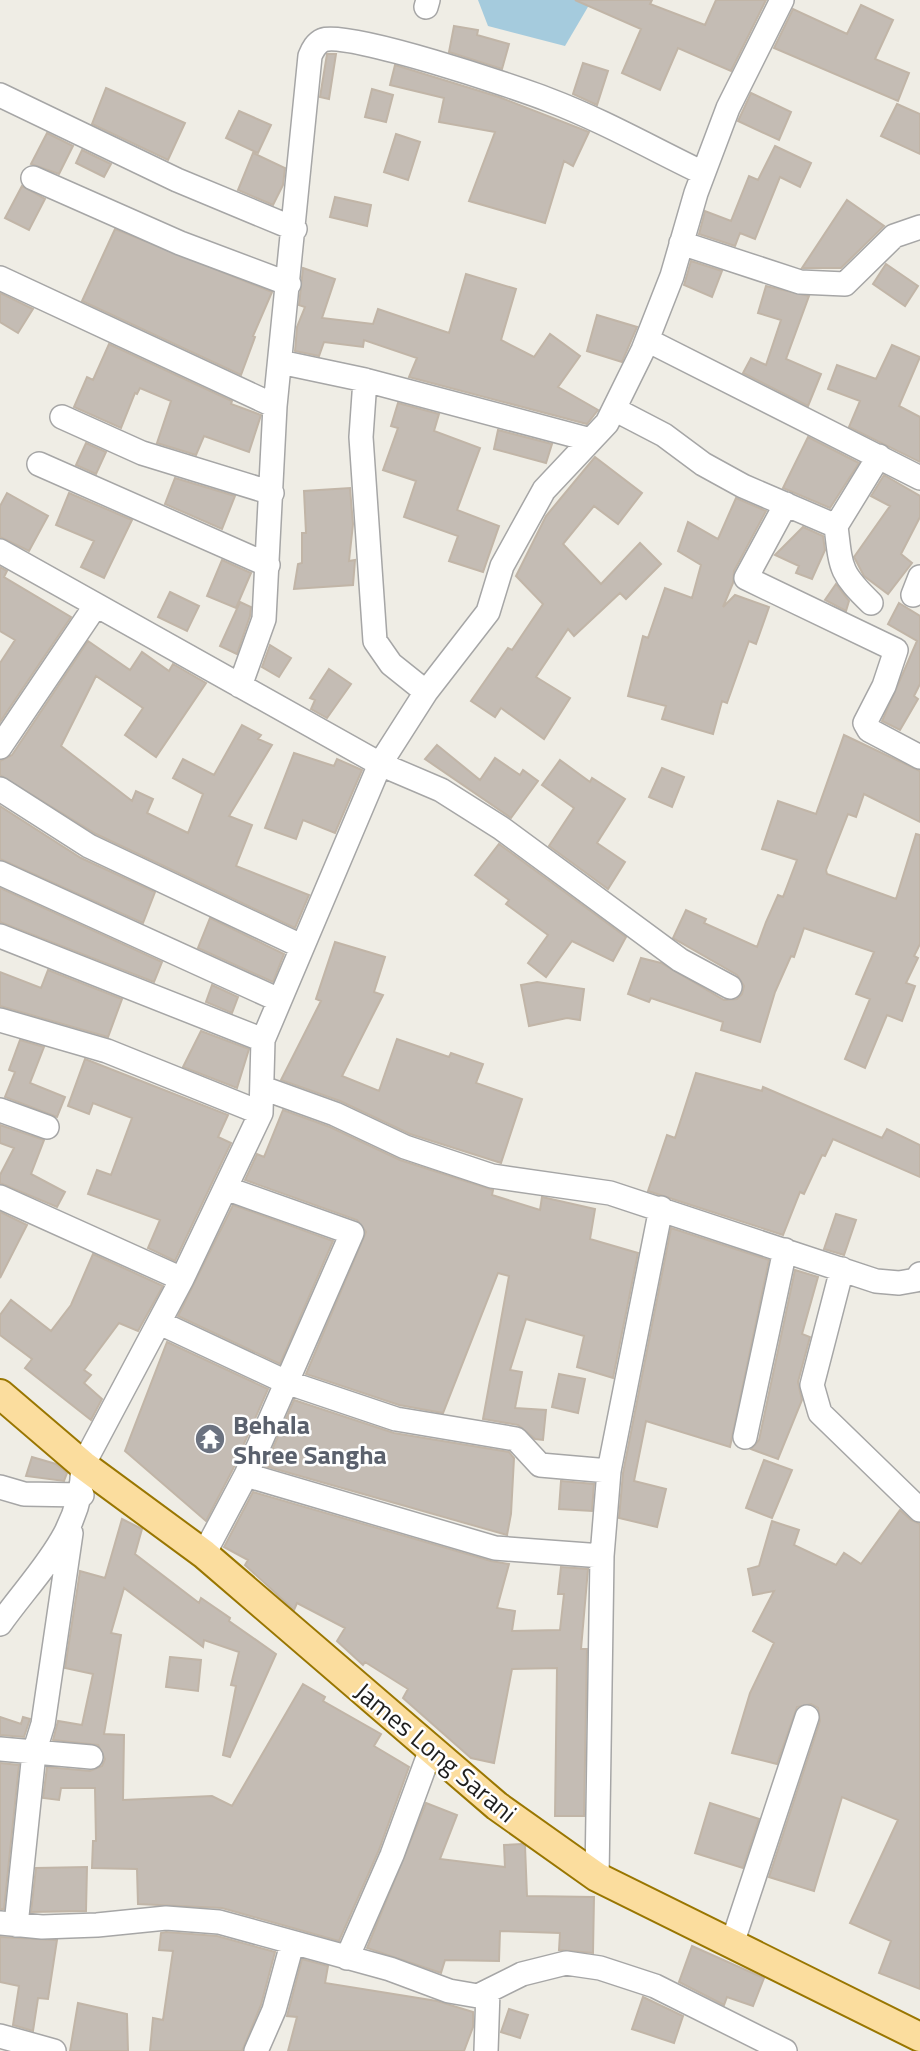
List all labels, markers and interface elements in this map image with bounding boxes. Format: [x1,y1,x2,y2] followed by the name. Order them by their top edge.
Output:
[233,1405,387,1474] place label: Behala Shree Sangha
[193,1422,227,1456] temple icon: Behala Shree Sangha
[346,1672,526,1832] street label: James Long Sarani

